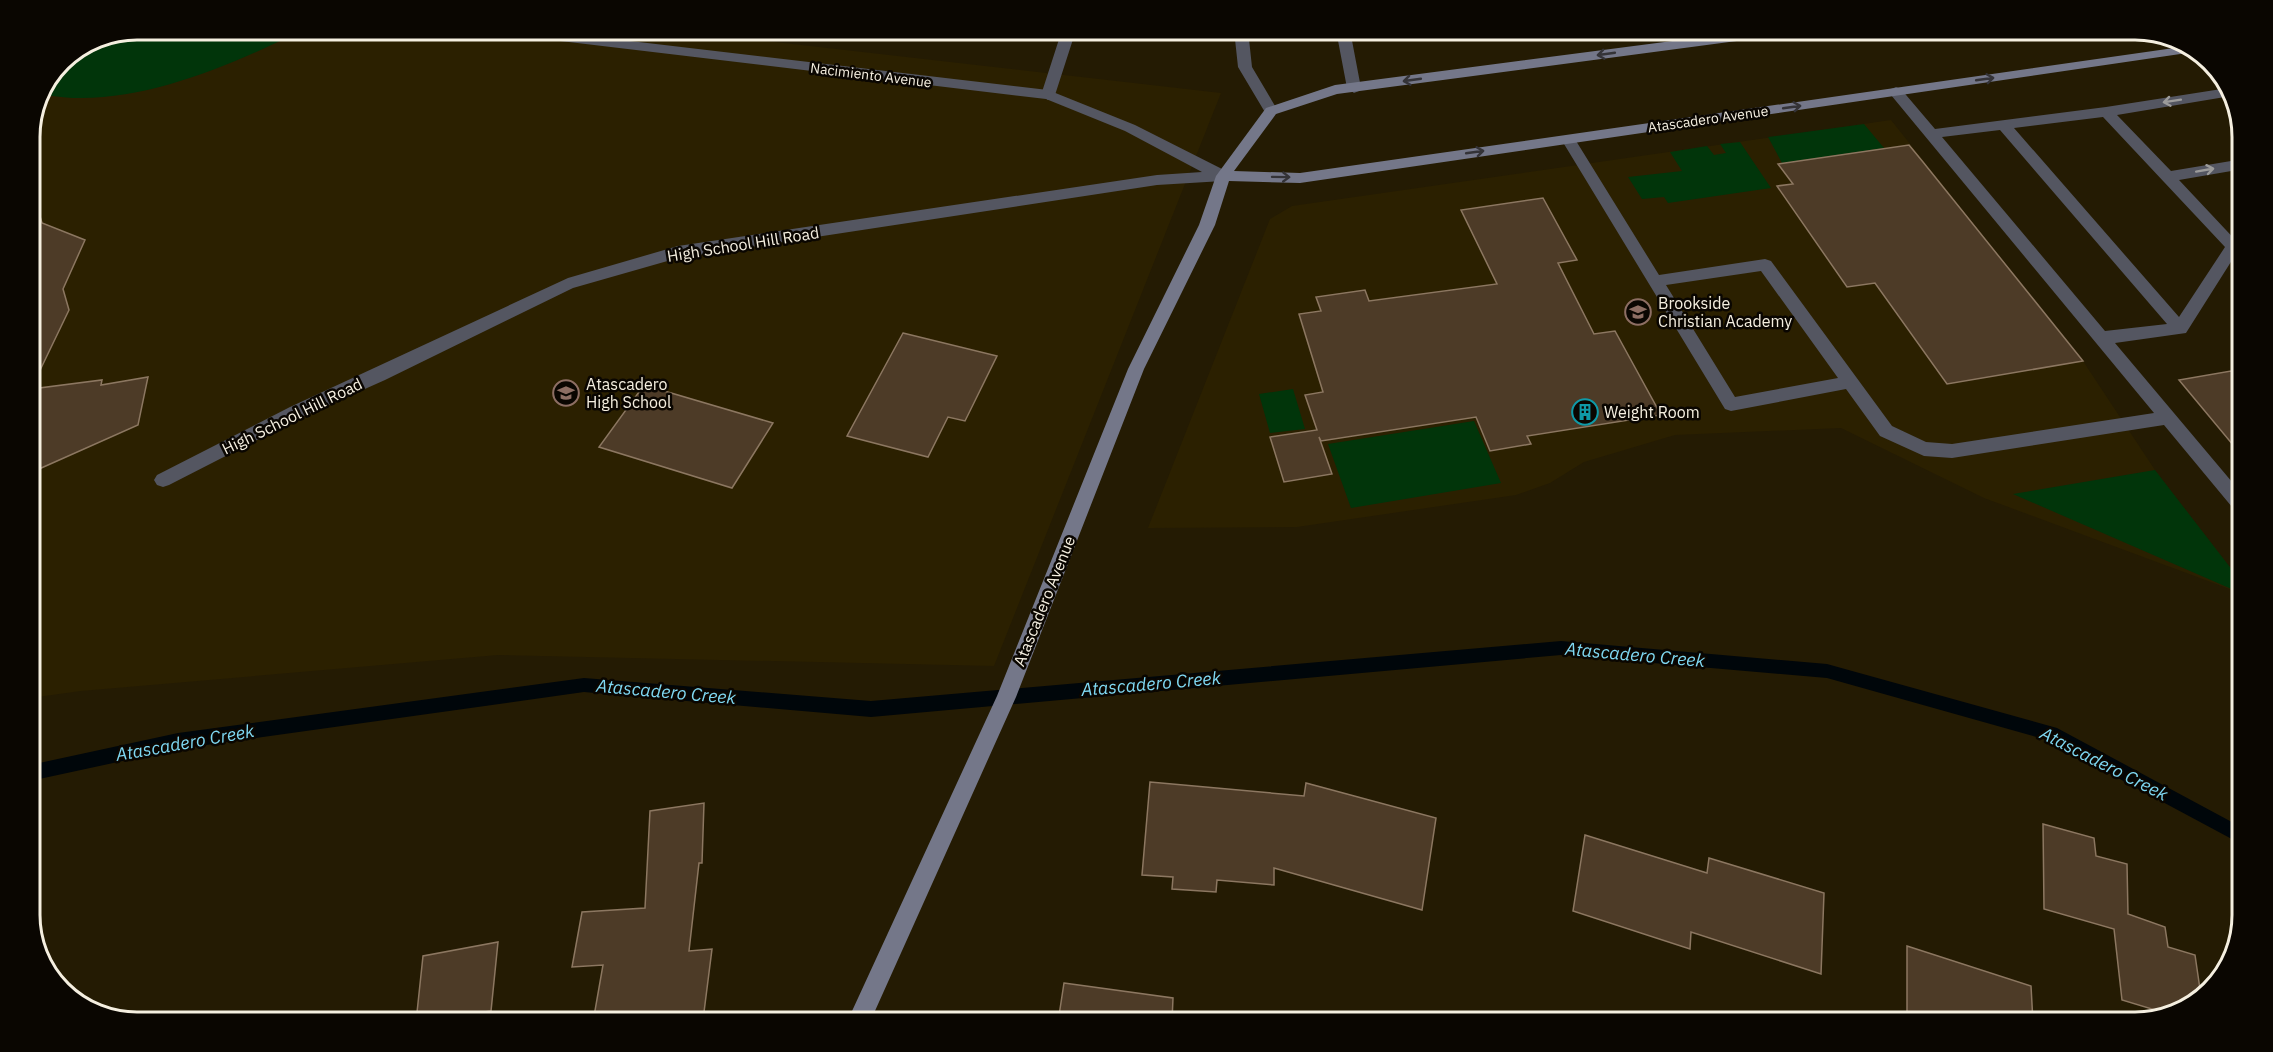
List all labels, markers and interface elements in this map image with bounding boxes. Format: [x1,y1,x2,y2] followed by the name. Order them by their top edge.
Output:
[1596,49,1616,60] one-way arrow
[809,59,933,91] street label: Nacimiento Avenue
[1975,74,1995,85] one-way arrow
[1403,75,1423,86] one-way arrow
[2163,96,2182,107] one-way arrow
[1782,101,1802,112] one-way arrow
[1647,102,1770,136] street label: Atascadero Avenue
[1464,147,1484,158] one-way arrow
[2195,164,2214,175] one-way arrow
[1271,171,1291,183] one-way arrow
[666,222,820,266] street label: High School Hill Road
[1658,293,1792,331] place label: Brookside Christian Academy
[1623,297,1653,327] school or university icon: Brookside Christian Academy
[219,373,365,459] street label: High School Hill Road
[586,374,671,412] place label: Atascadero High School
[551,378,581,408] school or university icon: Atascadero High School
[1570,397,1600,427] building icon: Weight Room
[1604,402,1700,422] place label: Weight Room
[1009,533,1079,669] street label: Atascadero Avenue
[1563,637,1707,672] water label: Atascadero Creek
[1079,666,1222,701] water label: Atascadero Creek
[594,674,738,709] water label: Atascadero Creek
[113,719,257,766] water label: Atascadero Creek
[2036,721,2172,806] water label: Atascadero Creek

